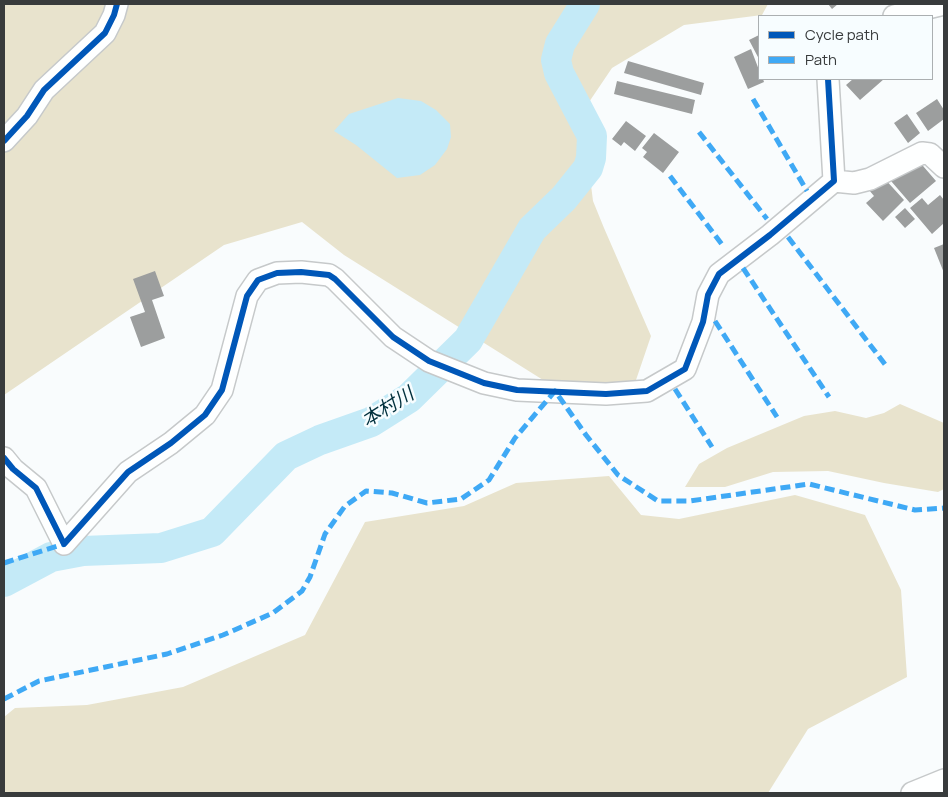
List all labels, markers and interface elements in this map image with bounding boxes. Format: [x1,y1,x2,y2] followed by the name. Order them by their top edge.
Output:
[758,15,933,80] legend
[805,24,879,45] text: Cycle path
[805,49,837,70] text: Path
[358,383,418,433] water label: 本村川

